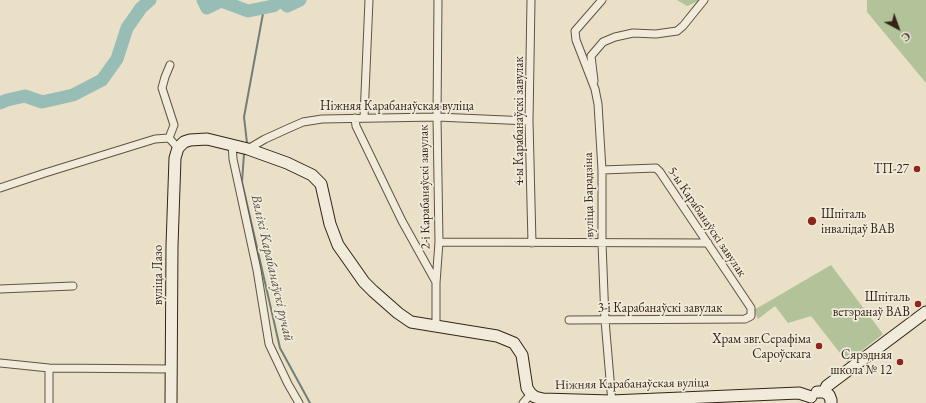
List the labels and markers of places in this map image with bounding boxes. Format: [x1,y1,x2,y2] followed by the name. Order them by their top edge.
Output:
[873,161,909,177] place label: ТП-27
[912,164,922,174] marker: ТП-27
[821,206,895,237] place label: Шпіталь інвалідаў ВАВ
[806,215,818,227] marker: Шпіталь інвалідаў ВАВ
[833,289,910,320] place label: Шпіталь ветэранаў ВАВ
[913,299,923,309] marker: Шпіталь ветэранаў ВАВ
[712,331,811,362] place label: Храм звг.Серафіма Сароўскага
[814,341,824,351] marker: Храм звг.Серафіма Сароўскага
[831,347,892,378] place label: Сярэдняя школа № 12
[895,357,905,367] marker: Сярэдняя школа № 12

